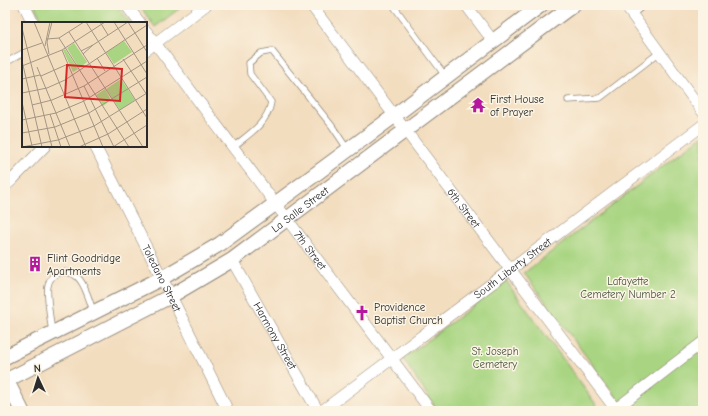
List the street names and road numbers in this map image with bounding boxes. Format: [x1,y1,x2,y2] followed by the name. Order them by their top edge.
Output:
[269,184,332,235] street label: La Salle Street
[444,186,483,231] street label: 6th Street
[291,228,329,273] street label: 7th Street
[471,235,555,302] street label: South Liberty Street
[139,243,184,315] street label: Toledano Street
[250,300,299,372] street label: Harmony Street

